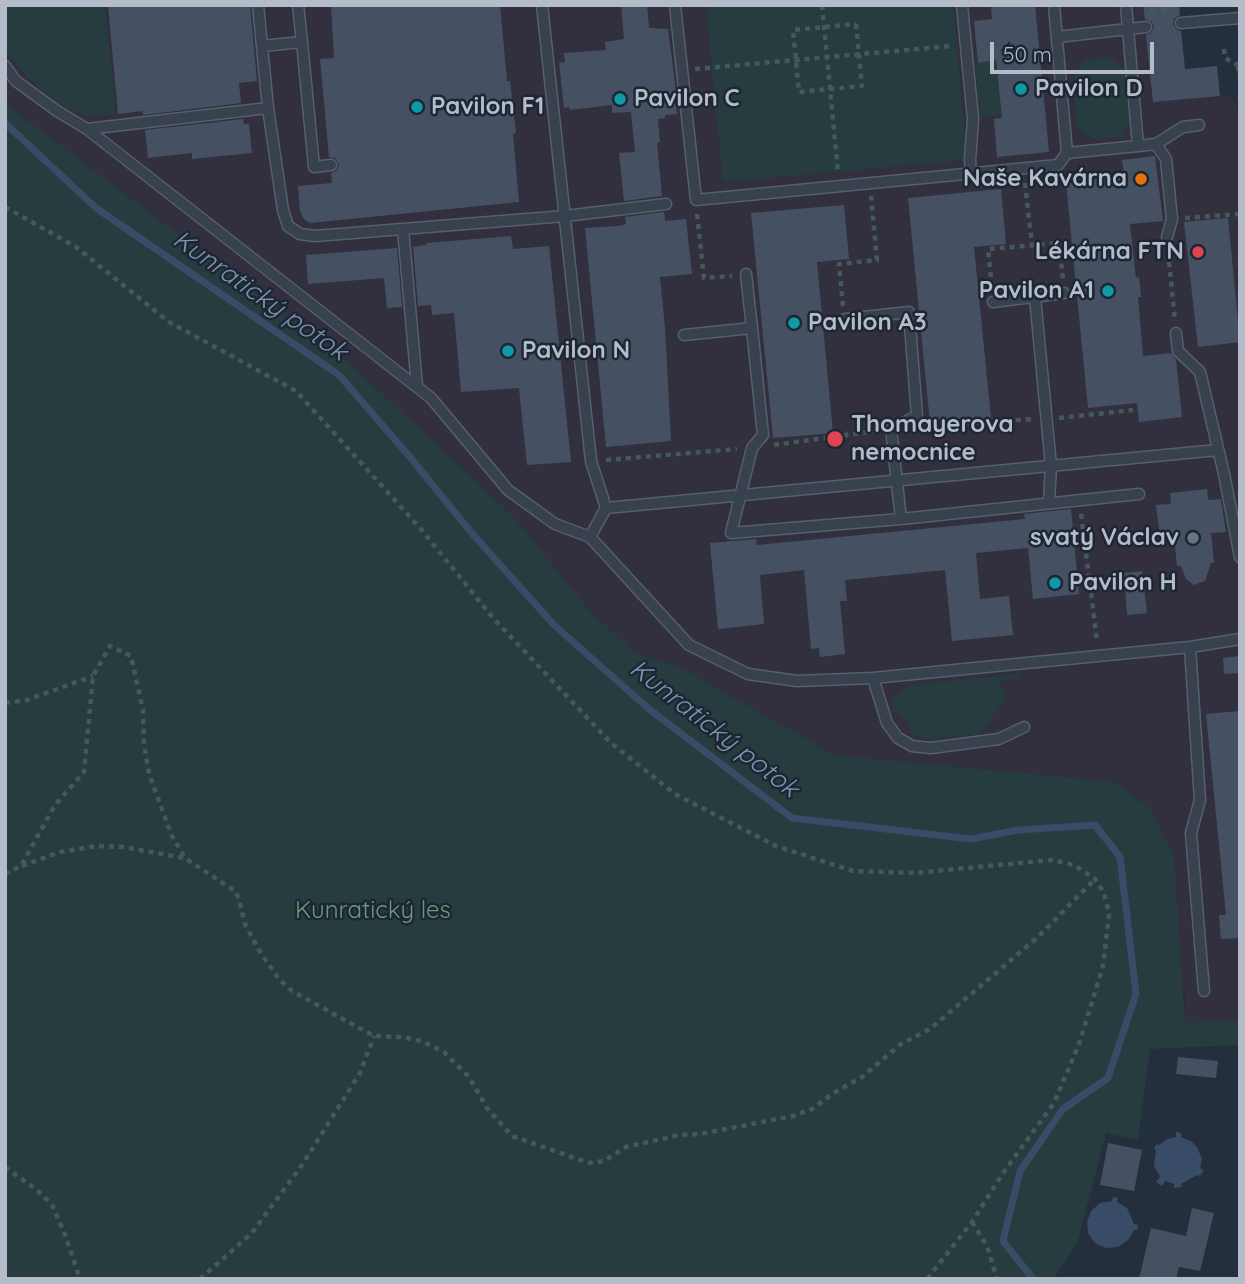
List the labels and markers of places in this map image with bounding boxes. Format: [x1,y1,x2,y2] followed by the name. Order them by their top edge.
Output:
[1035,75,1143,103] place label: Pavilon D
[1013,81,1029,97] marker: Pavilon D
[634,85,740,113] place label: Pavilon C
[612,91,628,107] marker: Pavilon C
[431,93,544,121] place label: Pavilon F1
[409,99,425,115] marker: Pavilon F1
[963,165,1127,193] place label: Naše Kavárna
[1133,171,1149,187] marker: Naše Kavárna
[1035,238,1184,266] place label: Lékárna FTN
[1190,244,1206,260] marker: Lékárna FTN
[979,277,1094,305] place label: Pavilon A1
[1100,283,1116,299] marker: Pavilon A1
[808,309,927,337] place label: Pavilon A3
[786,315,802,331] marker: Pavilon A3
[522,337,630,365] place label: Pavilon N
[500,343,516,359] marker: Pavilon N
[851,411,1014,467] place label: Thomayerova nemocnice
[825,429,845,449] marker: Thomayerova nemocnice
[1030,524,1179,552] place label: svatý Václav
[1185,530,1201,546] marker: svatý Václav
[1069,569,1177,597] place label: Pavilon H
[1047,575,1063,591] marker: Pavilon H

